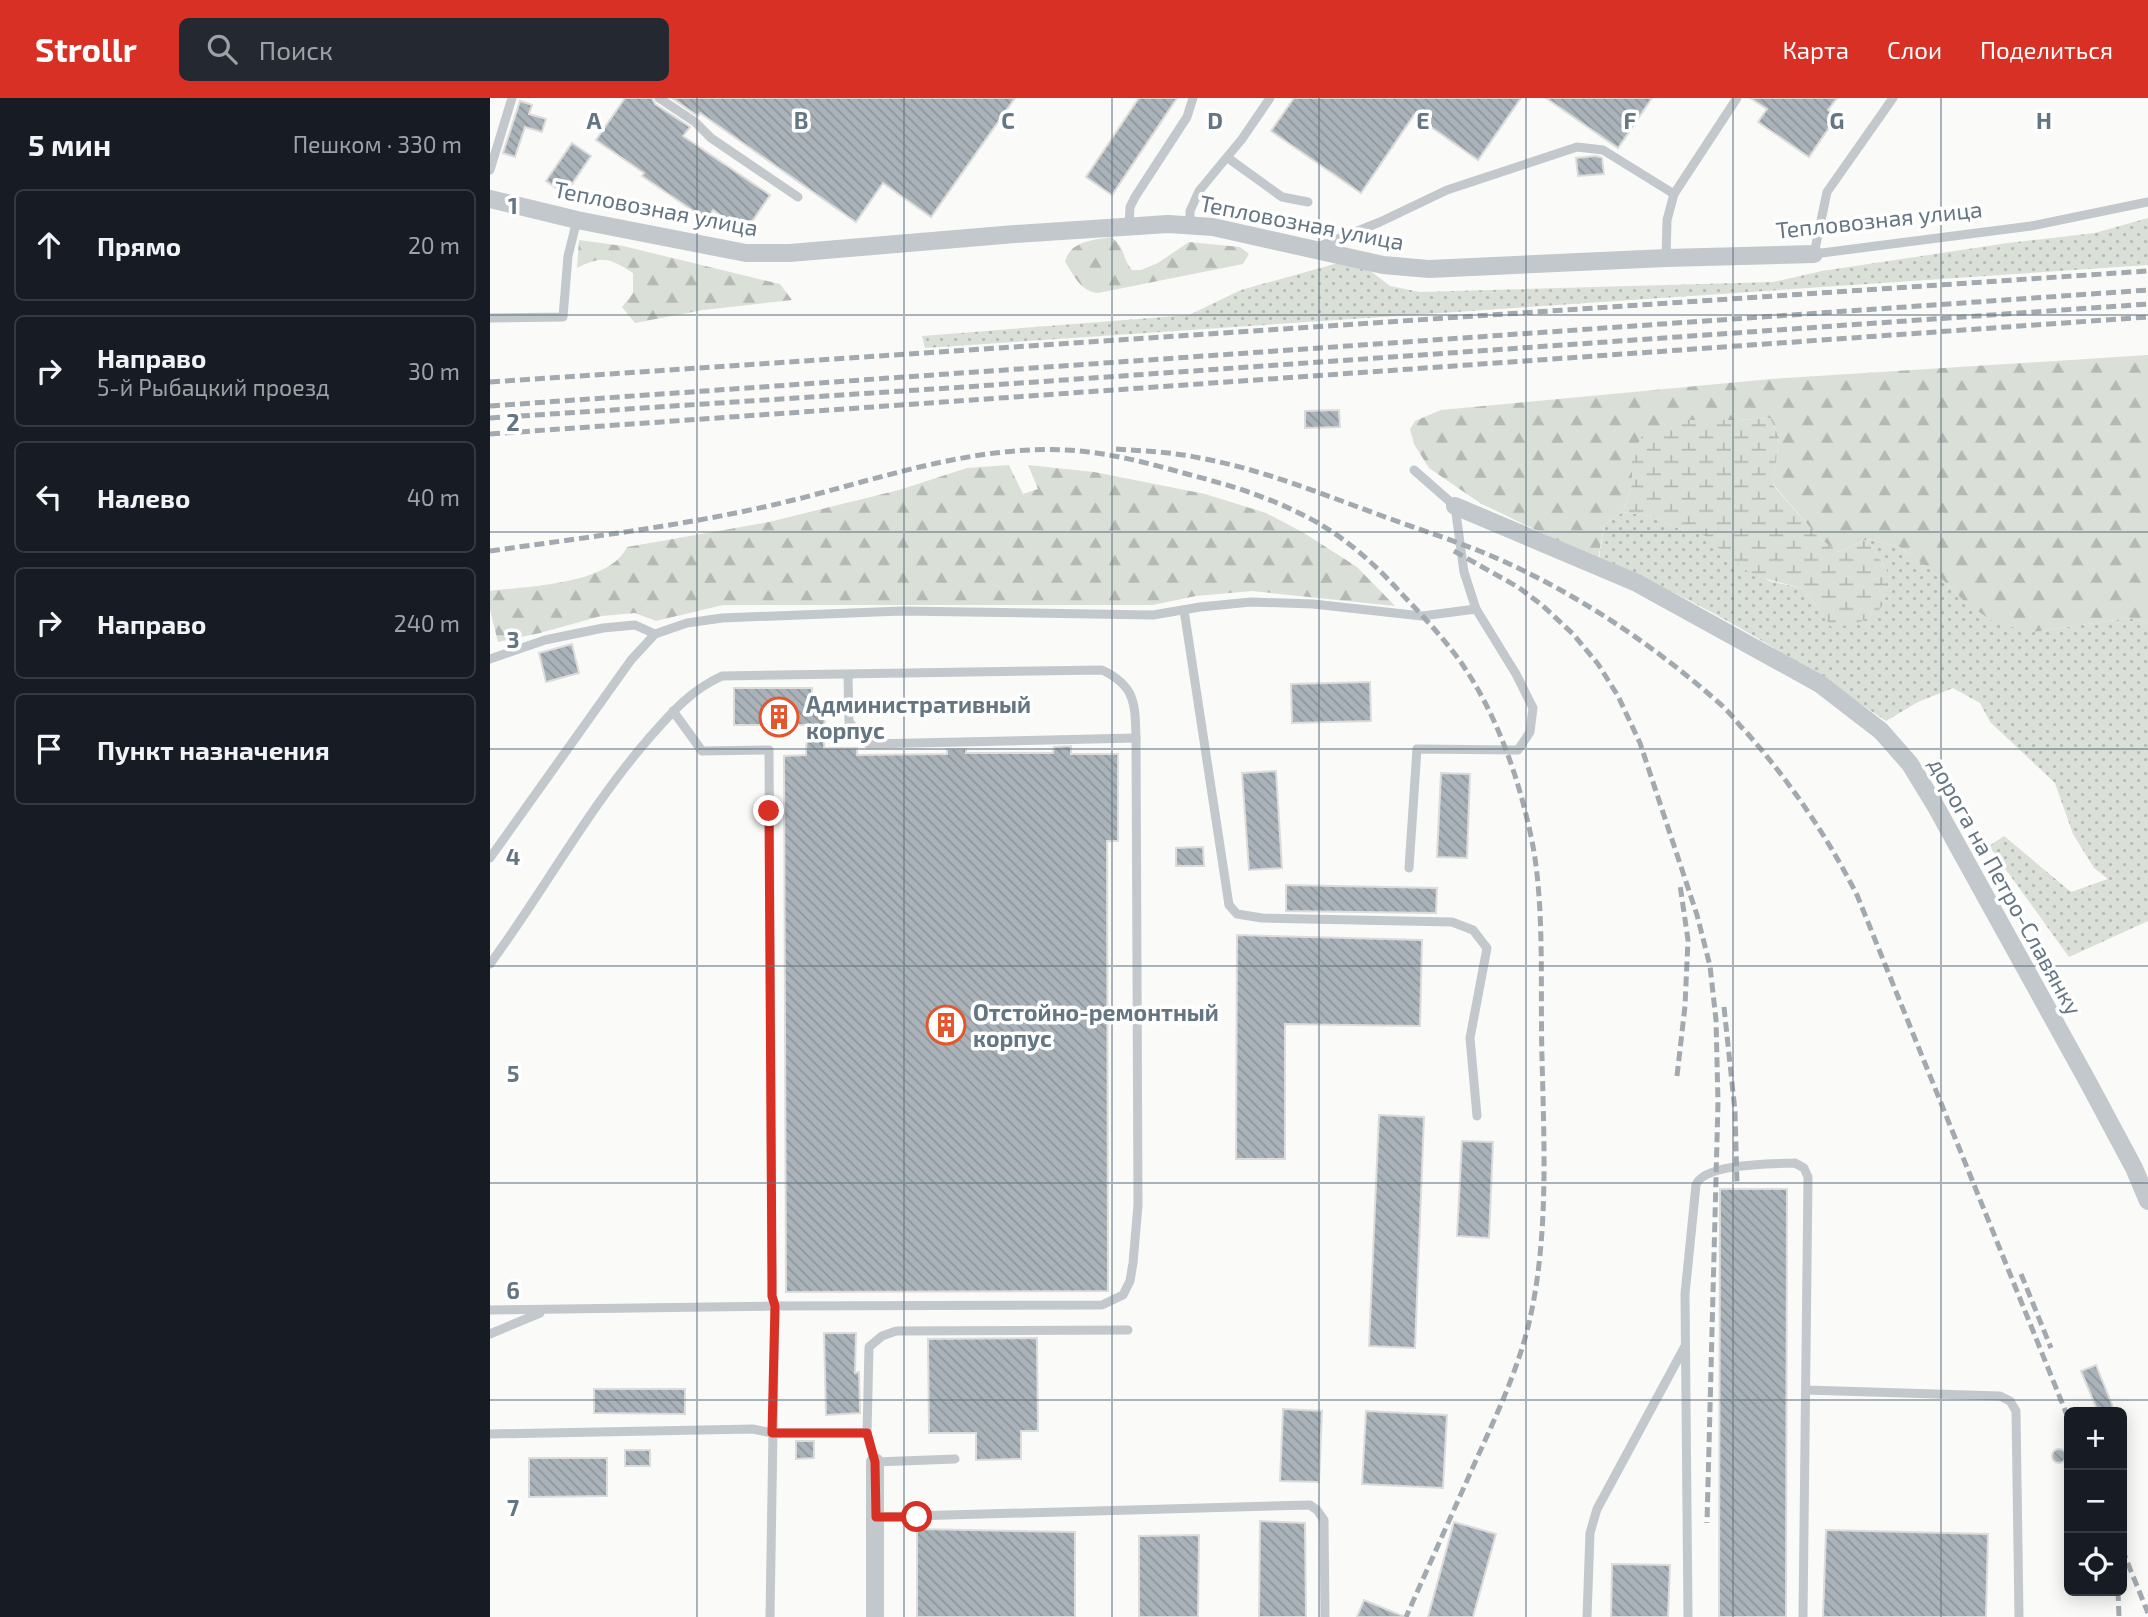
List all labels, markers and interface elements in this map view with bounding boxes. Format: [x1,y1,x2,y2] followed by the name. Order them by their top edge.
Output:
[179,18,669,81] search box
[35,29,137,69] text: Strollr
[203,30,241,68] icon: search
[259,34,333,65] text: Поиск
[1782,35,1849,64] text: Карта
[1887,35,1942,64] text: Слои
[1980,35,2113,64] text: Поделиться
[586,106,602,134] text: A
[794,106,808,134] text: B
[1001,106,1015,134] text: C
[1207,106,1223,134] text: D
[1416,106,1430,134] text: E
[1624,106,1637,134] text: F
[1830,106,1844,134] text: G
[2036,106,2052,134] text: H
[28,126,111,162] text: 5 мин
[293,130,462,158] text: Пешком · 330 m
[551,174,761,243] street label: Тепловозная улица
[1197,188,1407,257] street label: Тепловозная улица
[508,191,518,219] text: 1
[1774,194,1984,245] street label: Тепловозная улица
[30,226,68,264] icon: ahead
[97,230,181,261] text: Прямо
[408,231,460,259] text: 20 m
[97,342,206,373] text: Направо
[30,352,68,390] icon: right
[408,357,460,385] text: 30 m
[97,373,329,401] text: 5-й Рыбацкий проезд
[506,408,520,436] text: 2
[30,478,68,516] icon: left
[97,482,190,513] text: Налево
[407,483,460,511] text: 40 m
[30,604,68,642] icon: right
[97,608,206,639] text: Направо
[394,609,460,637] text: 240 m
[506,625,520,653] text: 3
[806,690,1031,744] place label: Административный корпус
[758,696,800,738] building icon: Административный корпус
[30,730,68,768] icon: arrive
[97,734,330,765] text: Пункт назначения
[1923,752,2089,1020] street label: дорога на Петро-Славянку
[753,795,784,826] route end
[506,842,520,870] text: 4
[973,998,1219,1052] place label: Отстойно-ремонтный корпус
[925,1004,967,1046] building icon: Отстойно-ремонтный корпус
[507,1059,519,1087] text: 5
[506,1276,520,1304] text: 6
[2064,1407,2127,1596] map controls
[2064,1407,2127,1470] button: +
[2064,1470,2127,1533] button: −
[507,1493,519,1521] text: 7
[901,1501,932,1532] route start
[2064,1533,2127,1596] button: locate

